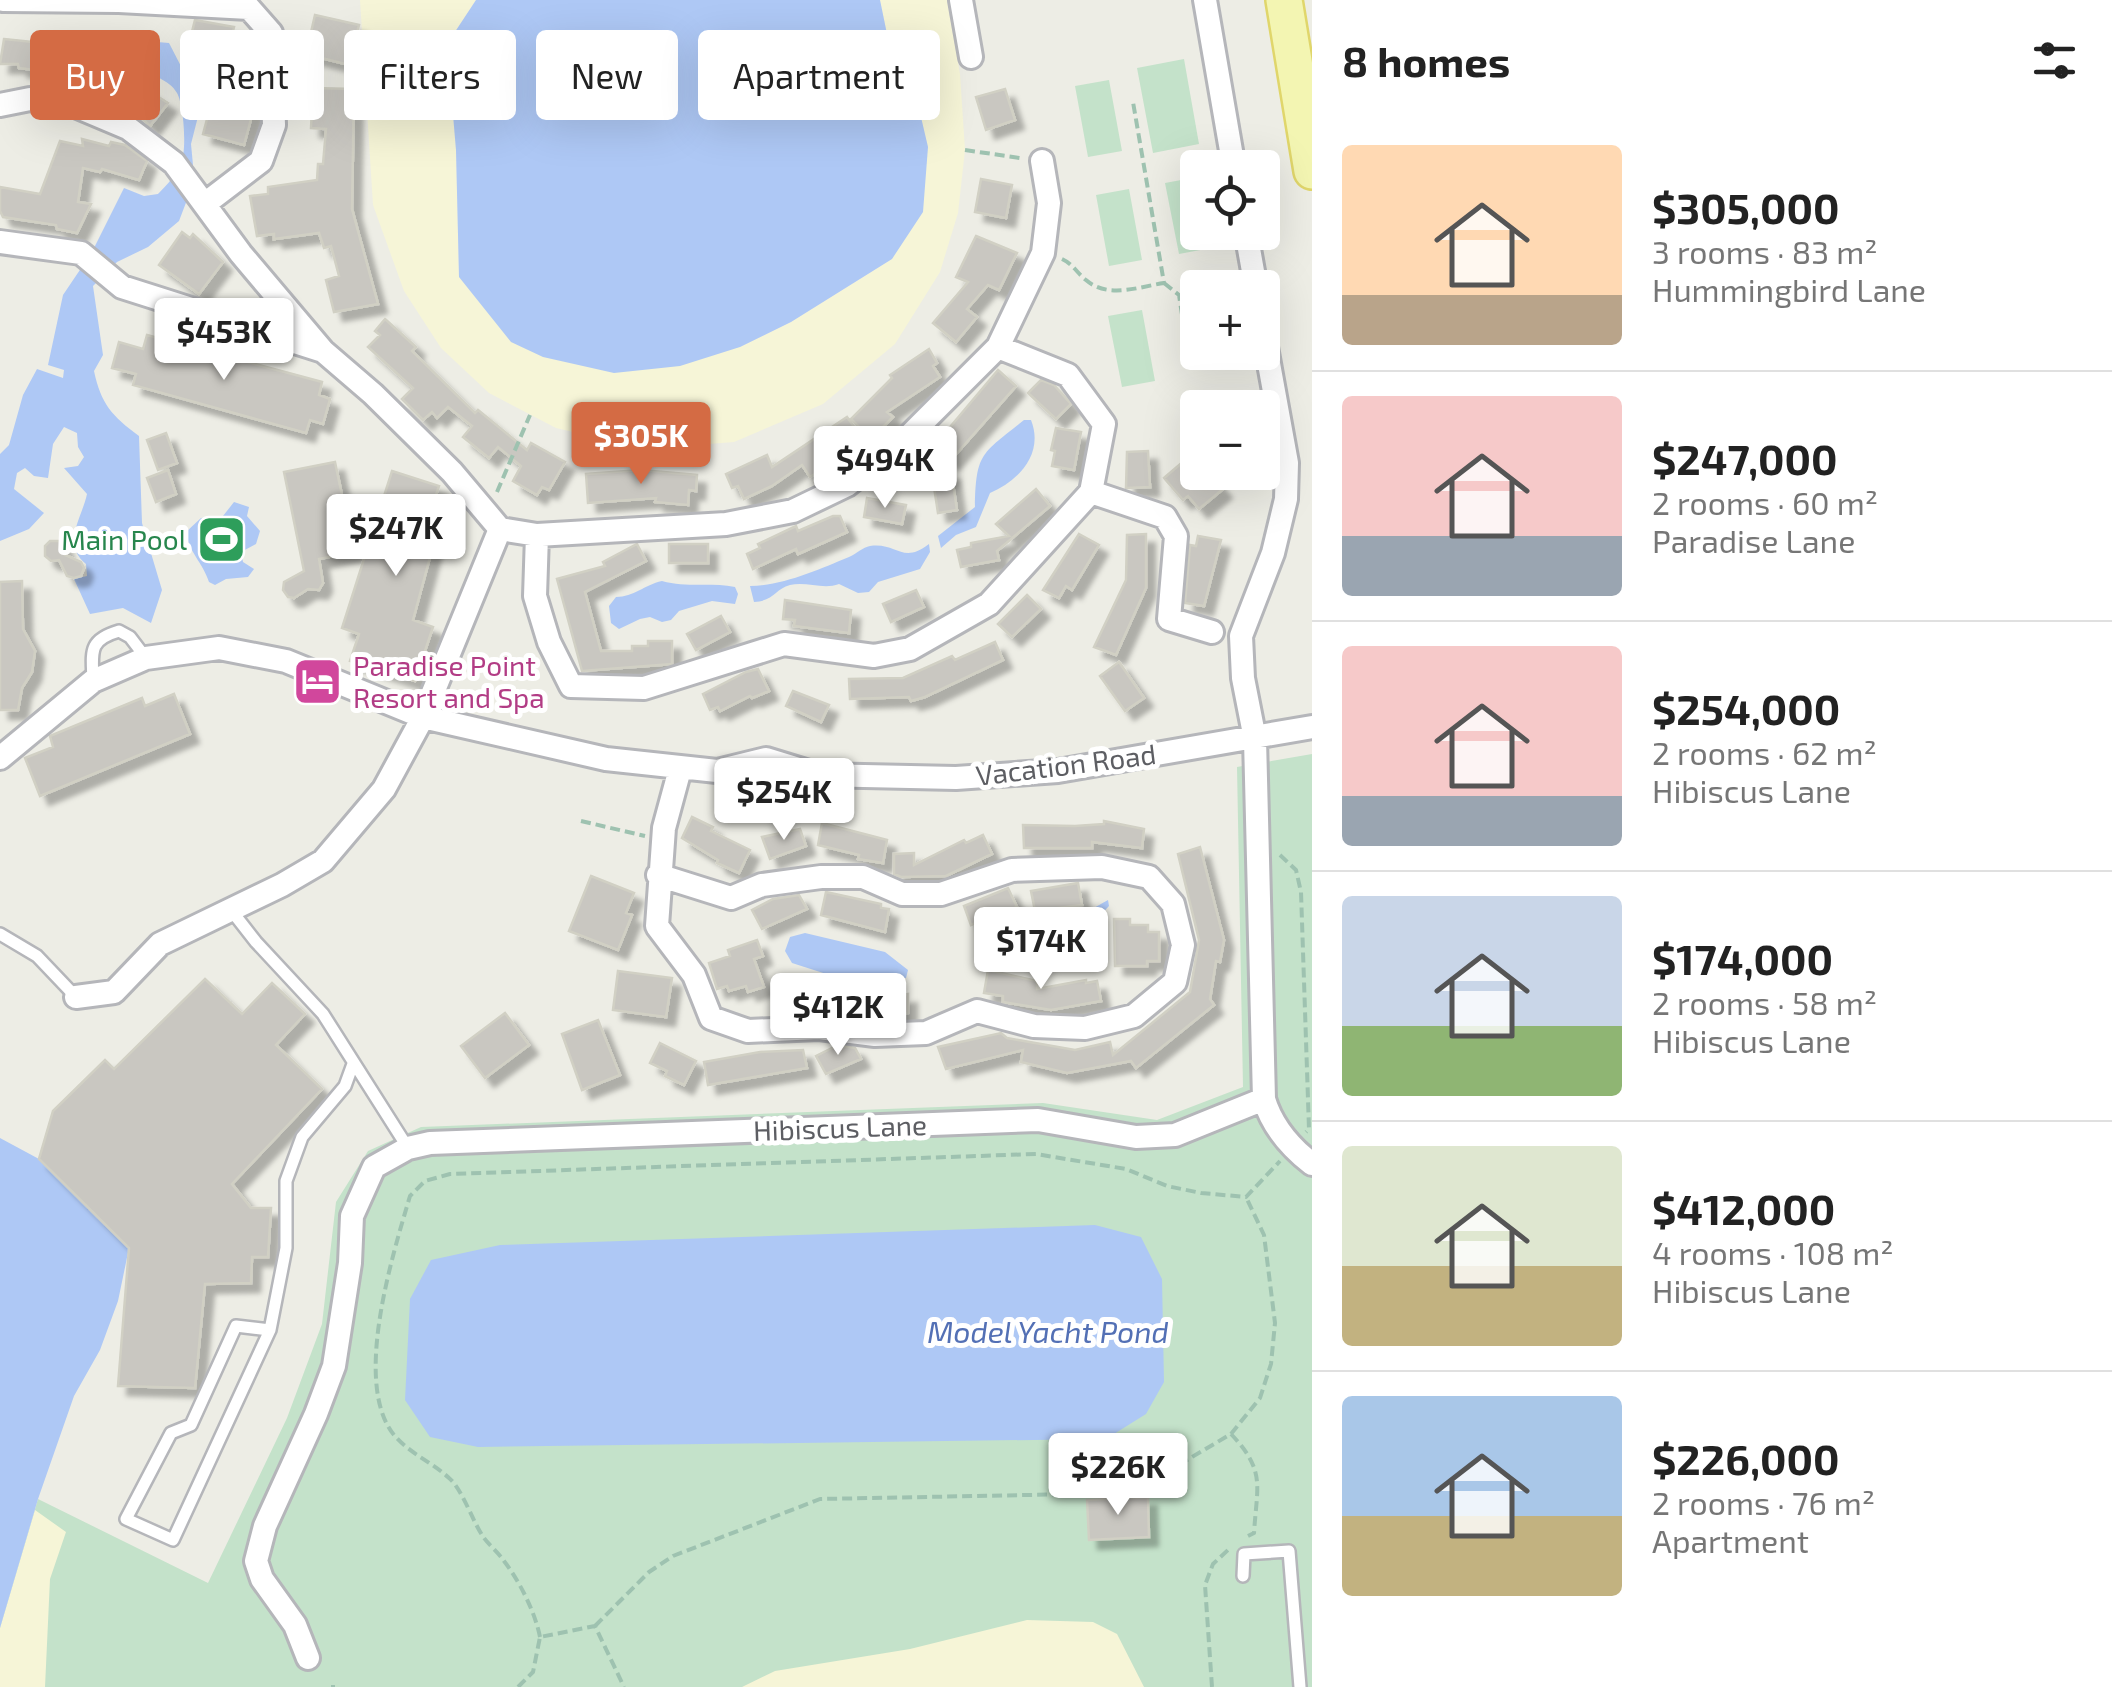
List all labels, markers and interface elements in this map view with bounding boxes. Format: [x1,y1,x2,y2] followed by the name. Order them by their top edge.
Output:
[30,30,160,120] chip: Buy
[180,30,324,120] chip: Rent
[344,30,516,120] chip: Filters
[536,30,678,120] chip: New
[698,30,940,120] chip: Apartment
[2027,33,2082,88] icon: filters
[1342,35,1510,85] text: 8 homes
[1180,150,1280,490] map controls
[1180,150,1280,250] button: locate
[1652,182,1840,232] text: $305,000
[1422,185,1542,305] icon: home
[1652,232,1877,270] text: 3 rooms · 83 m²
[1180,270,1280,370] button: +
[1652,270,1926,308] text: Hummingbird Lane
[154,298,294,383] pin: $453K
[176,311,272,349] text: $453K
[1180,390,1280,490] button: −
[571,402,711,487] pin: $305K
[594,415,688,453] text: $305K
[815,426,955,511] pin: $494K
[1652,433,1838,483] text: $247,000
[1422,436,1542,556] icon: home
[836,439,934,477] text: $494K
[1652,483,1878,521] text: 2 rooms · 60 m²
[326,494,466,579] pin: $247K
[349,507,443,545] text: $247K
[196,514,248,566] sports icon: Main Pool
[1652,521,1855,559] text: Paradise Lane
[61,522,188,556] place label: Main Pool
[353,648,545,714] place label: Paradise Point Resort and Spa
[292,656,344,708] hotel icon: Paradise Point Resort and Spa
[1652,683,1840,733] text: $254,000
[1422,686,1542,806] icon: home
[1652,733,1877,771] text: 2 rooms · 62 m²
[974,736,1158,792] street label: Vacation Road
[714,758,854,843] pin: $254K
[736,771,832,809] text: $254K
[1652,771,1851,809] text: Hibiscus Lane
[971,907,1111,992] pin: $174K
[996,920,1086,958] text: $174K
[1652,933,1833,983] text: $174,000
[1422,936,1542,1056] icon: home
[768,973,908,1058] pin: $412K
[1652,983,1877,1021] text: 2 rooms · 58 m²
[792,986,884,1024] text: $412K
[1652,1021,1851,1059] text: Hibiscus Lane
[752,1107,927,1147] street label: Hibiscus Lane
[1652,1183,1835,1233] text: $412,000
[1422,1186,1542,1306] icon: home
[1652,1233,1894,1271] text: 4 rooms · 108 m²
[1652,1271,1851,1309] text: Hibiscus Lane
[927,1313,1169,1349] water label: Model Yacht Pond
[1048,1433,1188,1518] pin: $226K
[1652,1433,1840,1483] text: $226,000
[1422,1436,1542,1556] icon: home
[1071,1446,1165,1484] text: $226K
[1652,1483,1875,1521] text: 2 rooms · 76 m²
[1652,1521,1809,1559] text: Apartment

